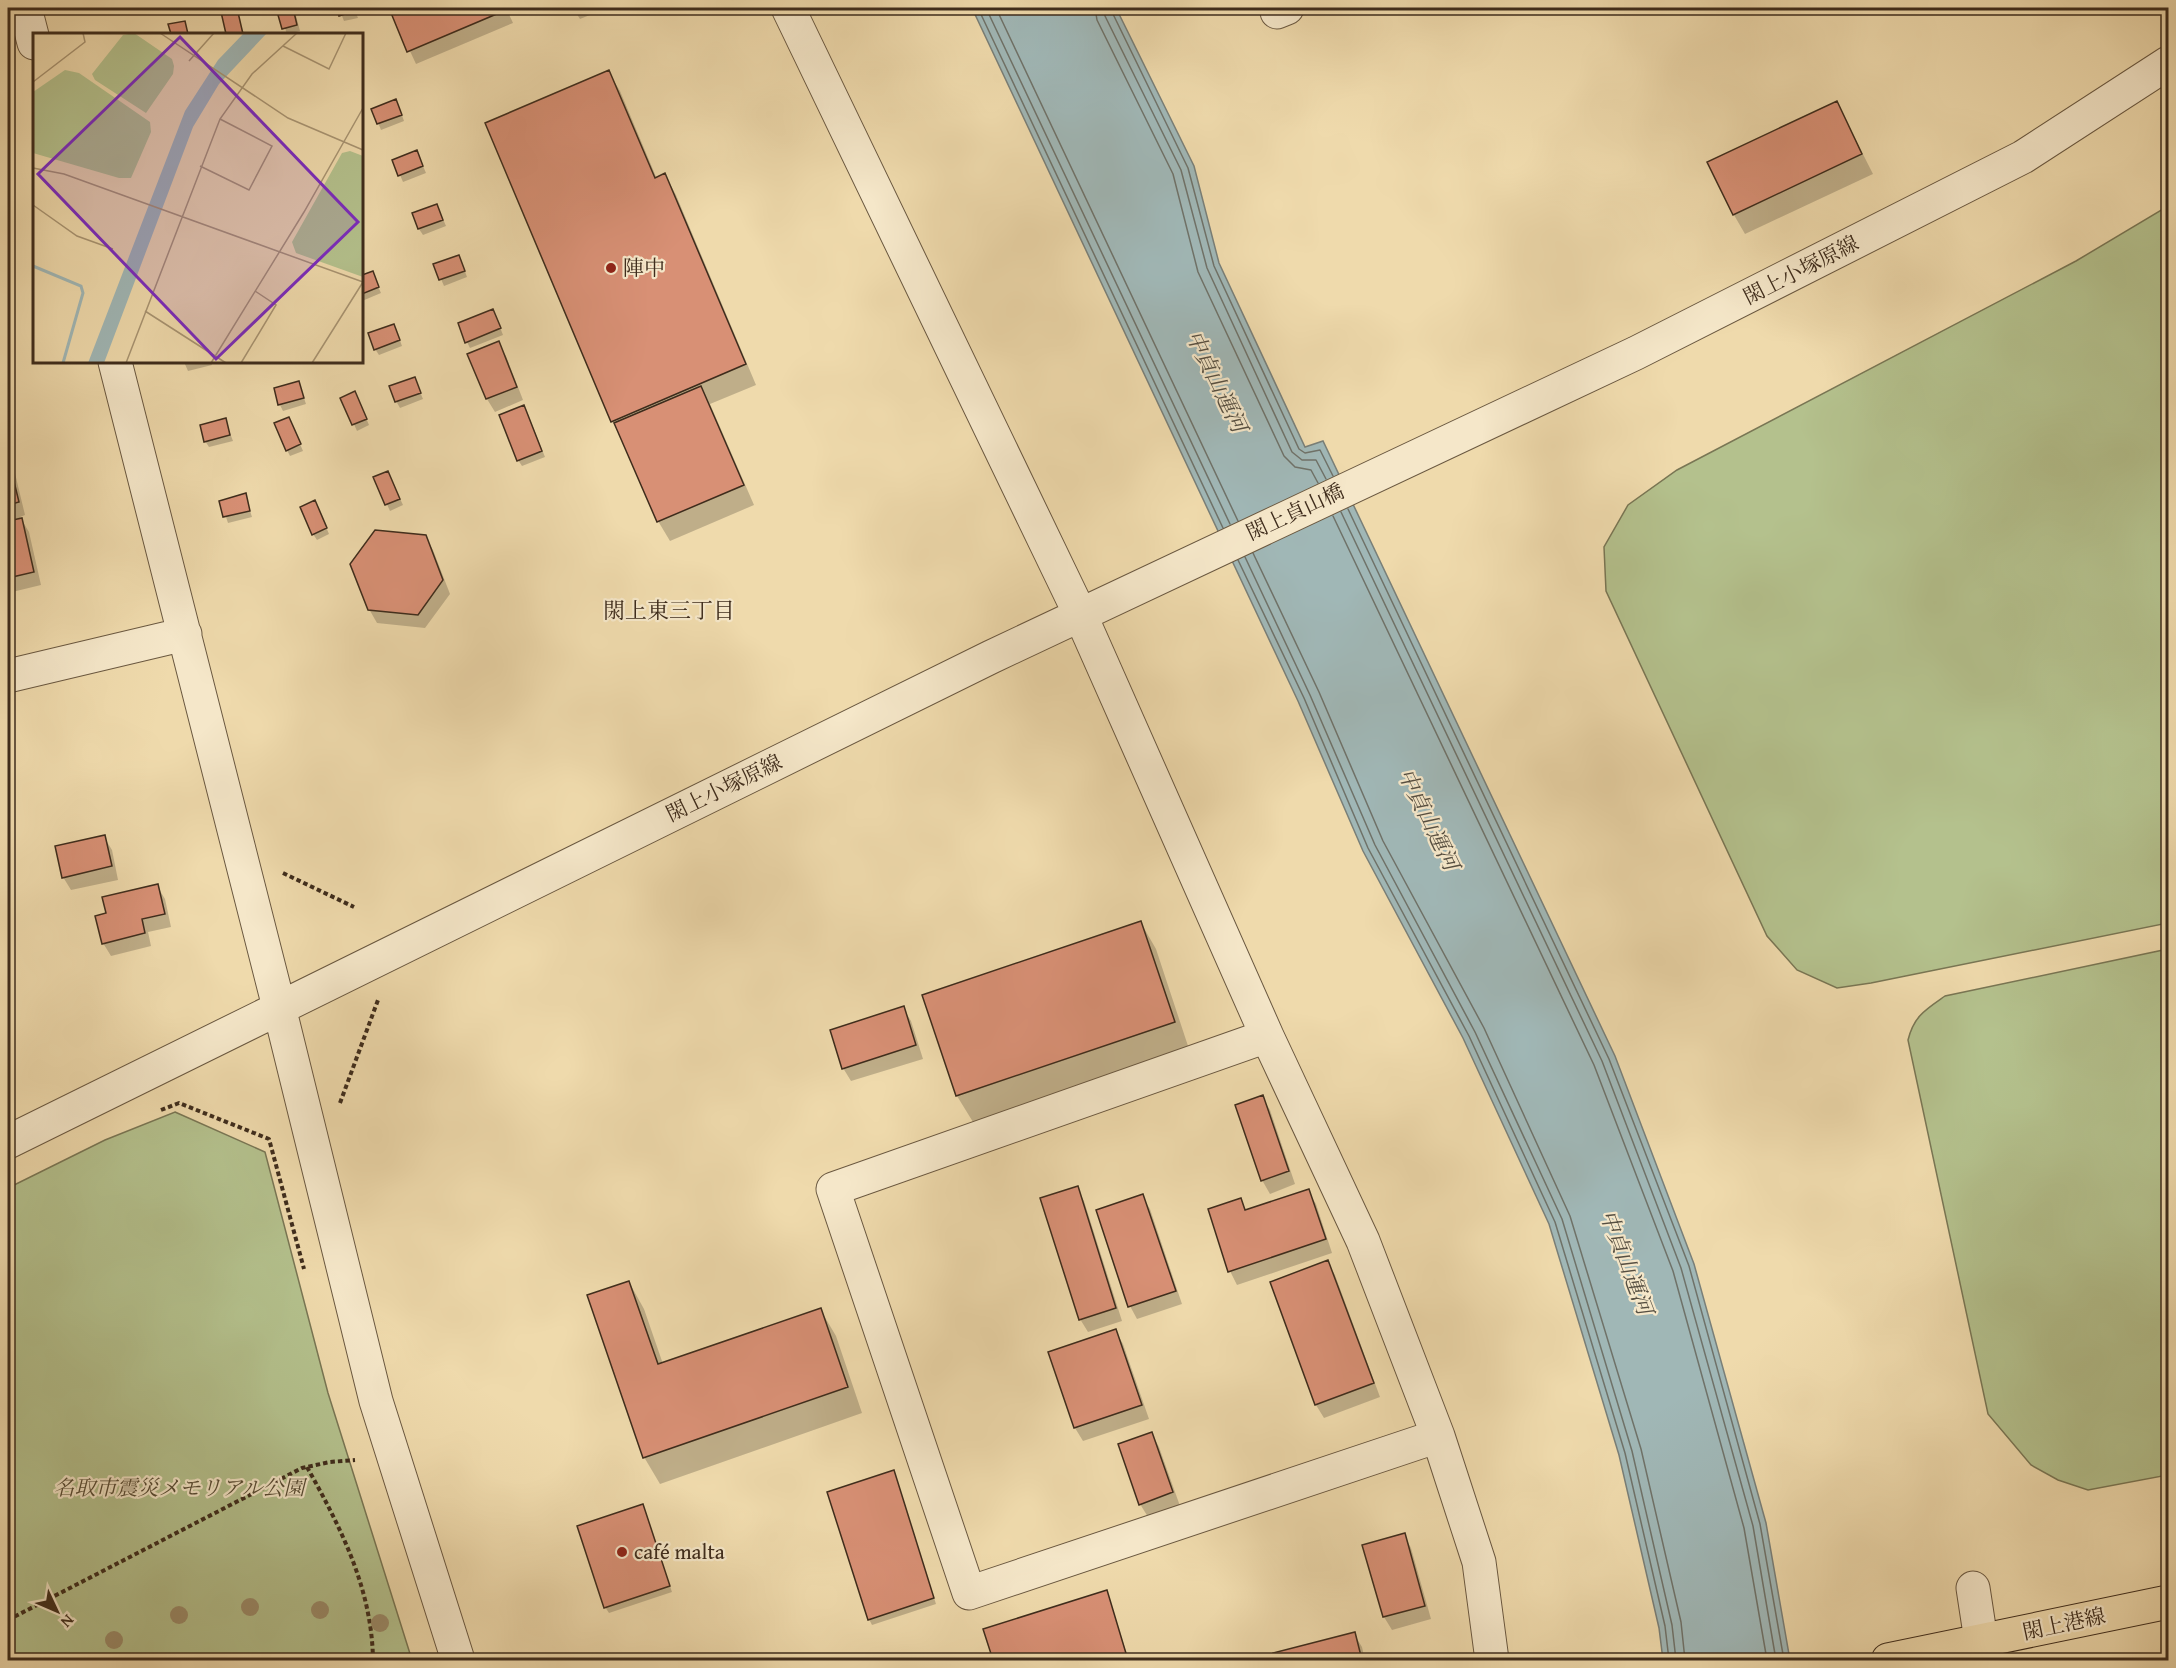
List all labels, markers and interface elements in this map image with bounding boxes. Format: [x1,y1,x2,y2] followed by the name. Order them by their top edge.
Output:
[33,33,363,363] inset map
[1738,227,1864,312] street label: 閖上小塚原線
[623,252,665,283] place label: 陣中
[604,261,618,275] marker: 陣中
[1179,325,1257,441] water label: 中貞山運河
[1241,475,1349,548] street label: 閖上貞山橋
[603,594,735,626] district label: 閖上東三丁目
[660,746,787,829] street label: 閖上小塚原線
[1391,763,1469,879] water label: 中貞山運河
[1592,1205,1663,1323] water label: 中貞山運河
[53,1472,308,1503] park label: 名取市震災メモリアル公園
[634,1536,725,1567] place label: café malta
[615,1545,629,1559] marker: café malta
[27,1581,87,1641] north arrow
[2020,1600,2108,1647] street label: 閖上港線
[55,1609,80,1634] text: N

